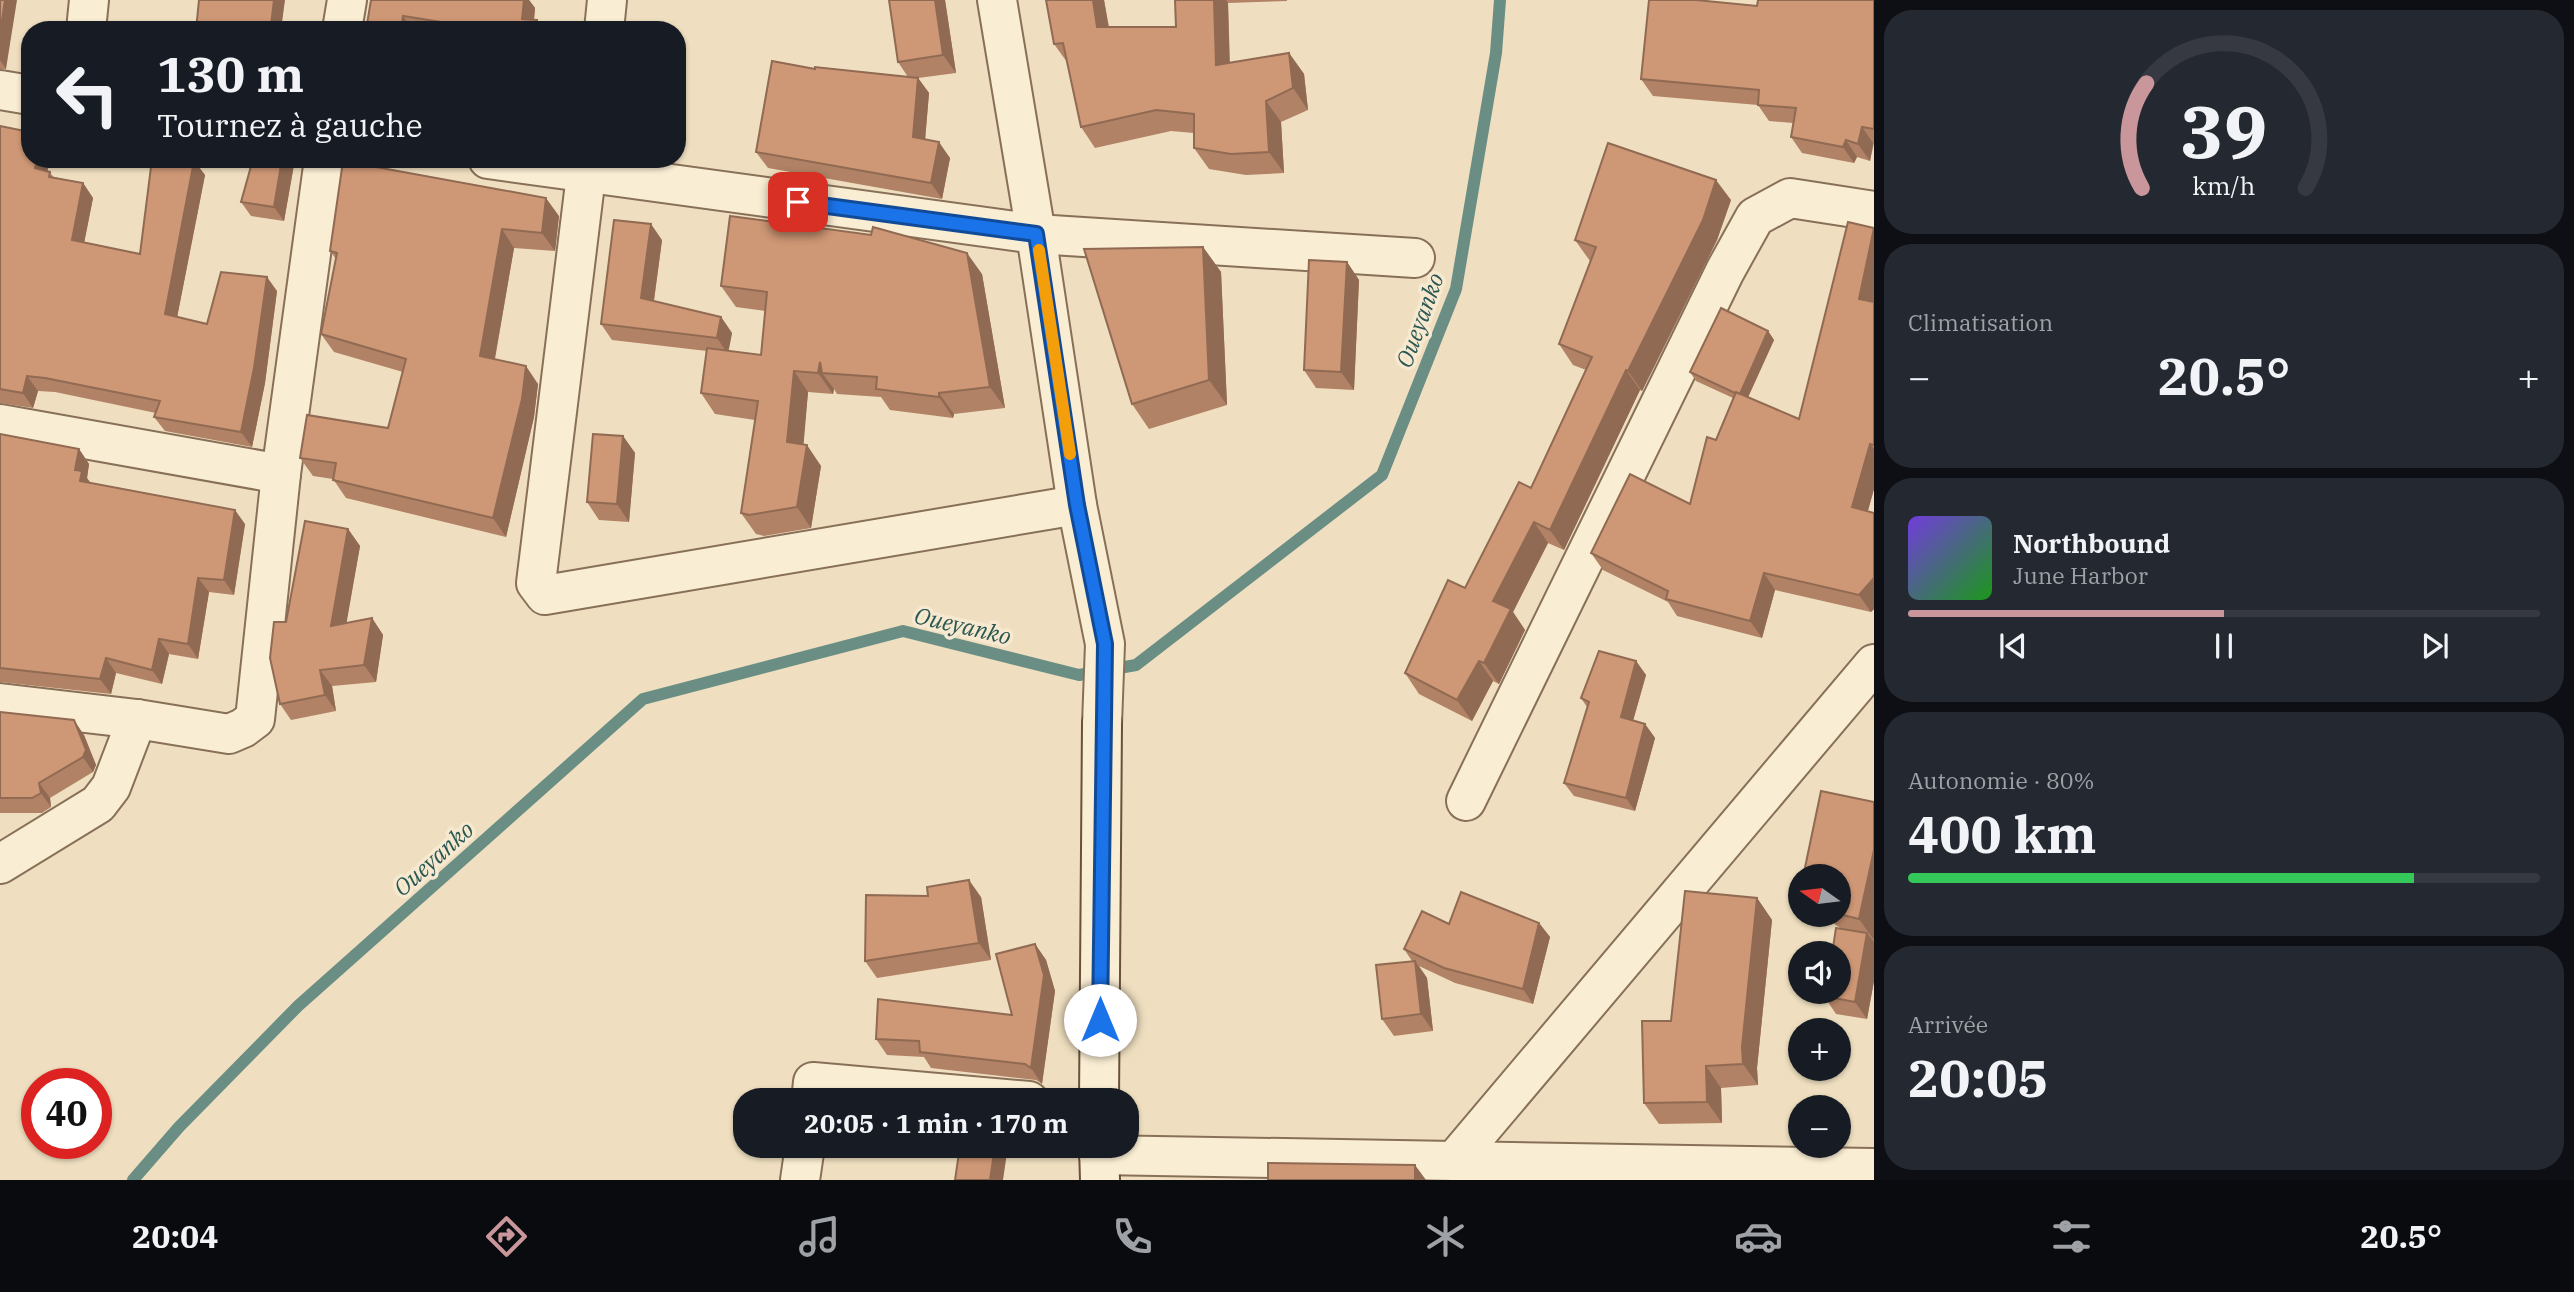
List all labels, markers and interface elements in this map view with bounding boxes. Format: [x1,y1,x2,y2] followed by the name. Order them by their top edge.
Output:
[157,42,304,105] text: 130 m
[42,49,133,140] icon: left
[2180,83,2268,178] text: 39
[157,104,423,146] text: Tournez à gauche
[2192,169,2256,202] text: km/h
[768,172,828,232] pin
[779,183,817,221] icon: arrive
[1388,269,1450,371] water label: Oueyanko
[1908,307,2053,337] text: Climatisation
[2158,342,2290,409] text: 20.5°
[1908,352,1931,401] text: −
[2517,352,2540,401] text: +
[2013,526,2170,560] text: Northbound
[2013,560,2148,590] text: June Harbor
[912,599,1014,651] water label: Oueyanko
[1994,627,2032,665] icon: previous
[2205,627,2243,665] icon: pause
[2416,627,2454,665] icon: next
[1908,765,2095,795] text: Autonomie · 80%
[1908,800,2097,867] text: 400 km
[386,814,480,902] water label: Oueyanko
[1788,864,1852,928] north arrow
[1788,864,1851,1158] map controls
[1788,941,1851,1004] button: sound
[1063,983,1137,1057] position arrow
[1908,1009,1988,1039] text: Arrivée
[1788,1018,1851,1081] button: +
[1908,1044,2049,1111] text: 20:05
[21,1068,112,1159] speed limit sign: 40
[1788,1095,1851,1158] button: −
[804,1106,1068,1140] text: 20:05 · 1 min · 170 m
[482,1212,531,1261] icon: directions
[795,1212,844,1261] icon: music
[1108,1212,1157,1261] icon: phone
[1421,1212,1470,1261] icon: climate
[1734,1212,1783,1261] icon: car
[2047,1212,2096,1261] icon: filters
[132,1215,218,1257] text: 20:04
[2360,1215,2442,1257] text: 20.5°

